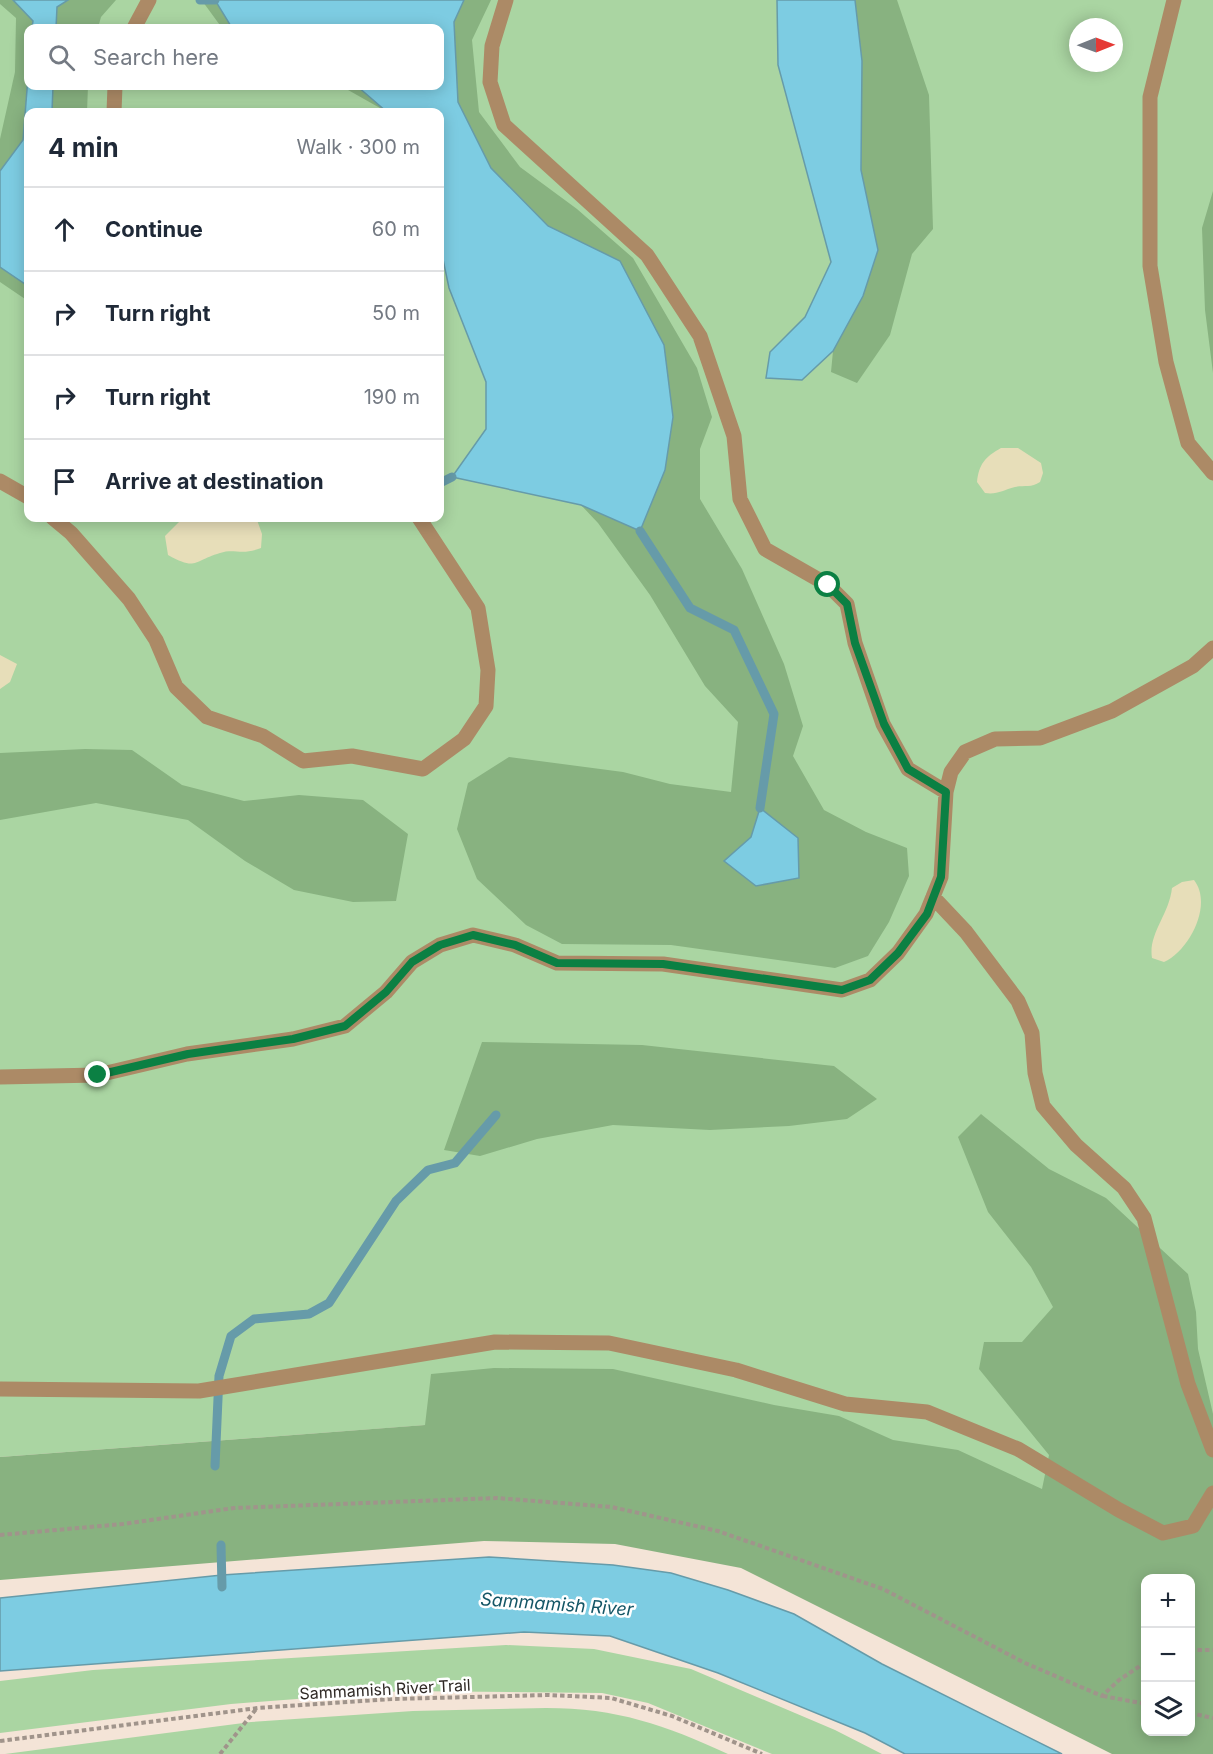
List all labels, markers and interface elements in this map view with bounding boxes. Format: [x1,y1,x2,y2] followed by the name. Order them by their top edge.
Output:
[1069,18,1123,72] north arrow
[24,24,444,90] search box
[45,41,78,74] icon: search
[93,44,219,70] text: Search here
[48,132,119,163] text: 4 min
[297,135,420,159] text: Walk · 300 m
[48,213,81,246] icon: ahead
[105,216,203,242] text: Continue
[372,217,420,241] text: 60 m
[48,297,81,330] icon: right
[105,300,211,326] text: Turn right
[372,301,420,325] text: 50 m
[48,381,81,414] icon: right
[105,384,211,410] text: Turn right
[364,385,420,409] text: 190 m
[48,465,81,498] icon: arrive
[105,468,324,494] text: Arrive at destination
[814,571,840,597] route start
[84,1061,110,1087] route end
[1141,1574,1195,1736] map controls
[1141,1574,1195,1628] button: +
[480,1588,635,1620] water label: Sammamish River
[1141,1628,1195,1682] button: −
[299,1675,471,1703] street label: Sammamish River Trail
[1141,1682,1195,1736] button: layers

